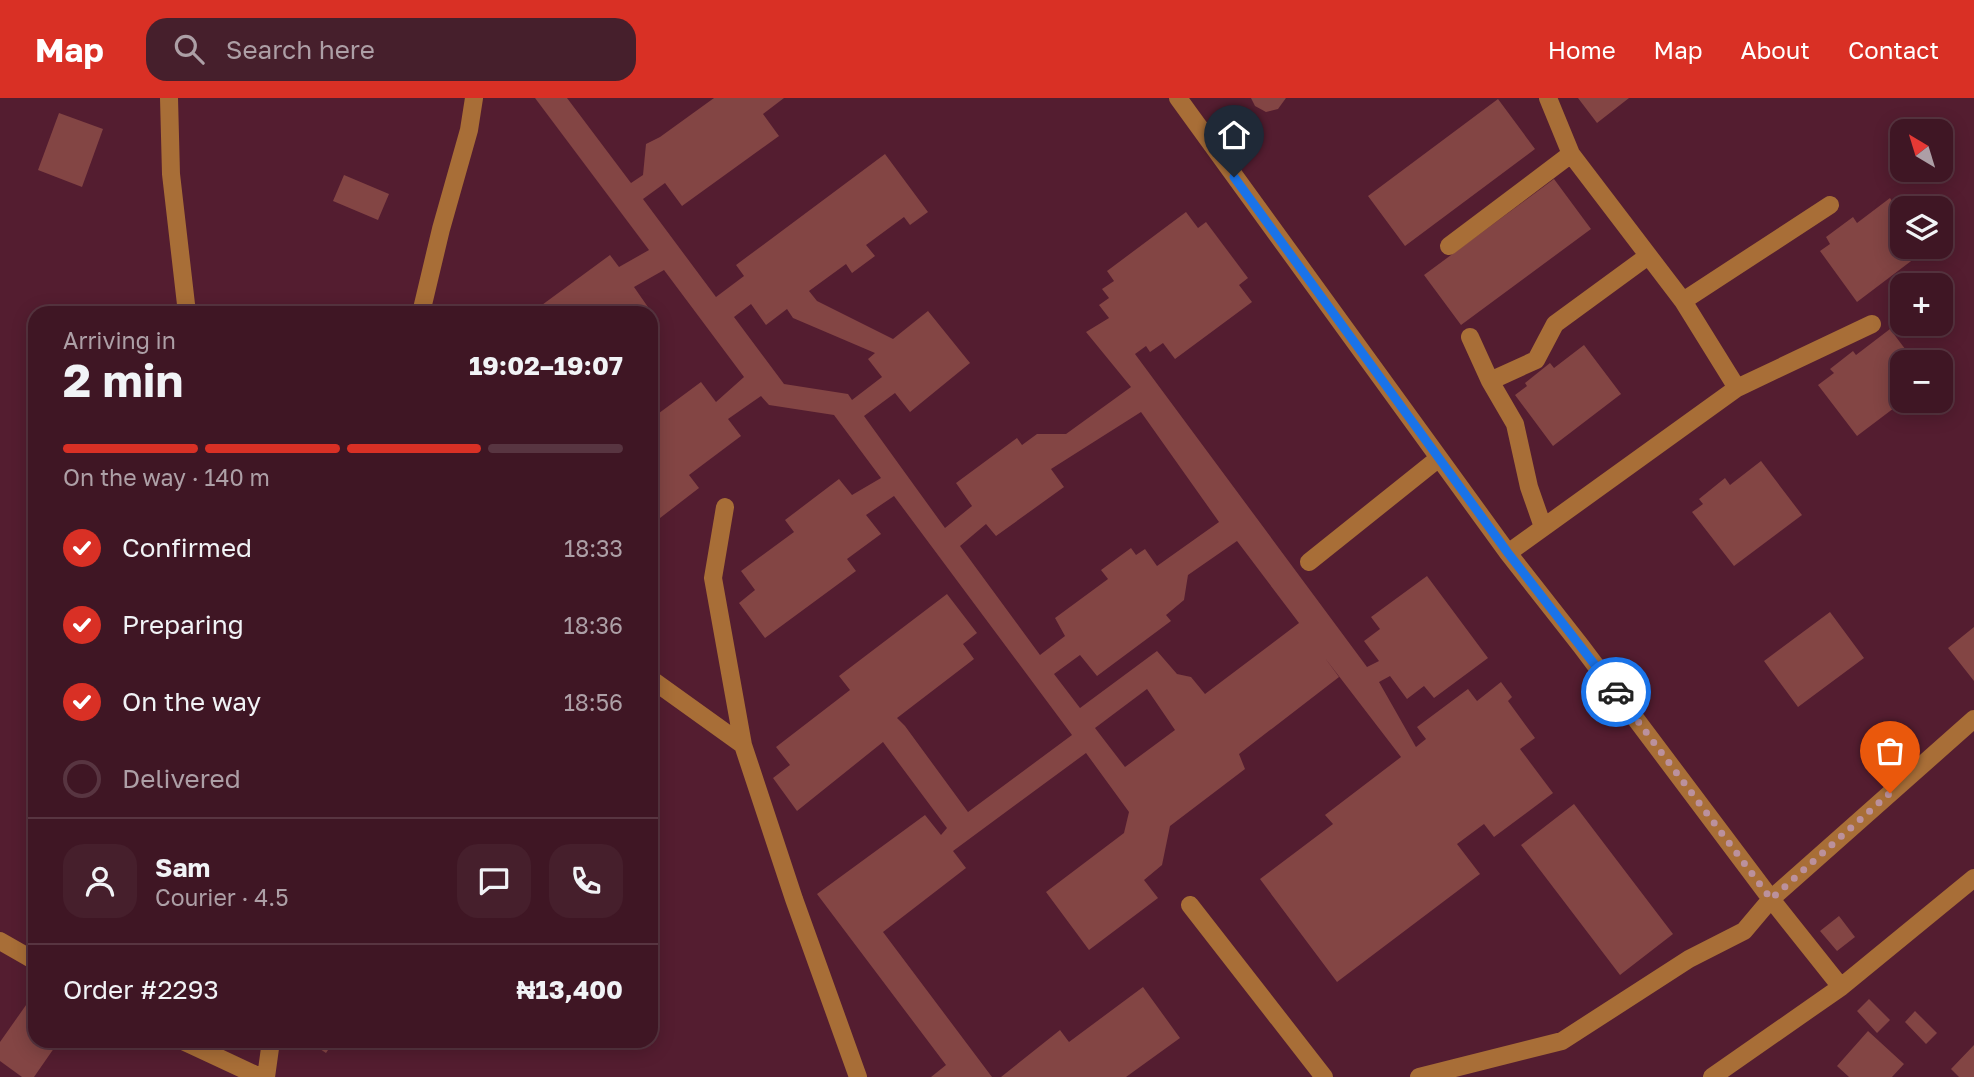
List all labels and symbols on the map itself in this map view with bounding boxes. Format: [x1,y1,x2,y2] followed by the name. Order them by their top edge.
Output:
[1204,105,1264,177] pin
[1890,119,1953,182] north arrow
[1581,657,1651,727] courier
[1860,721,1920,793] pin

